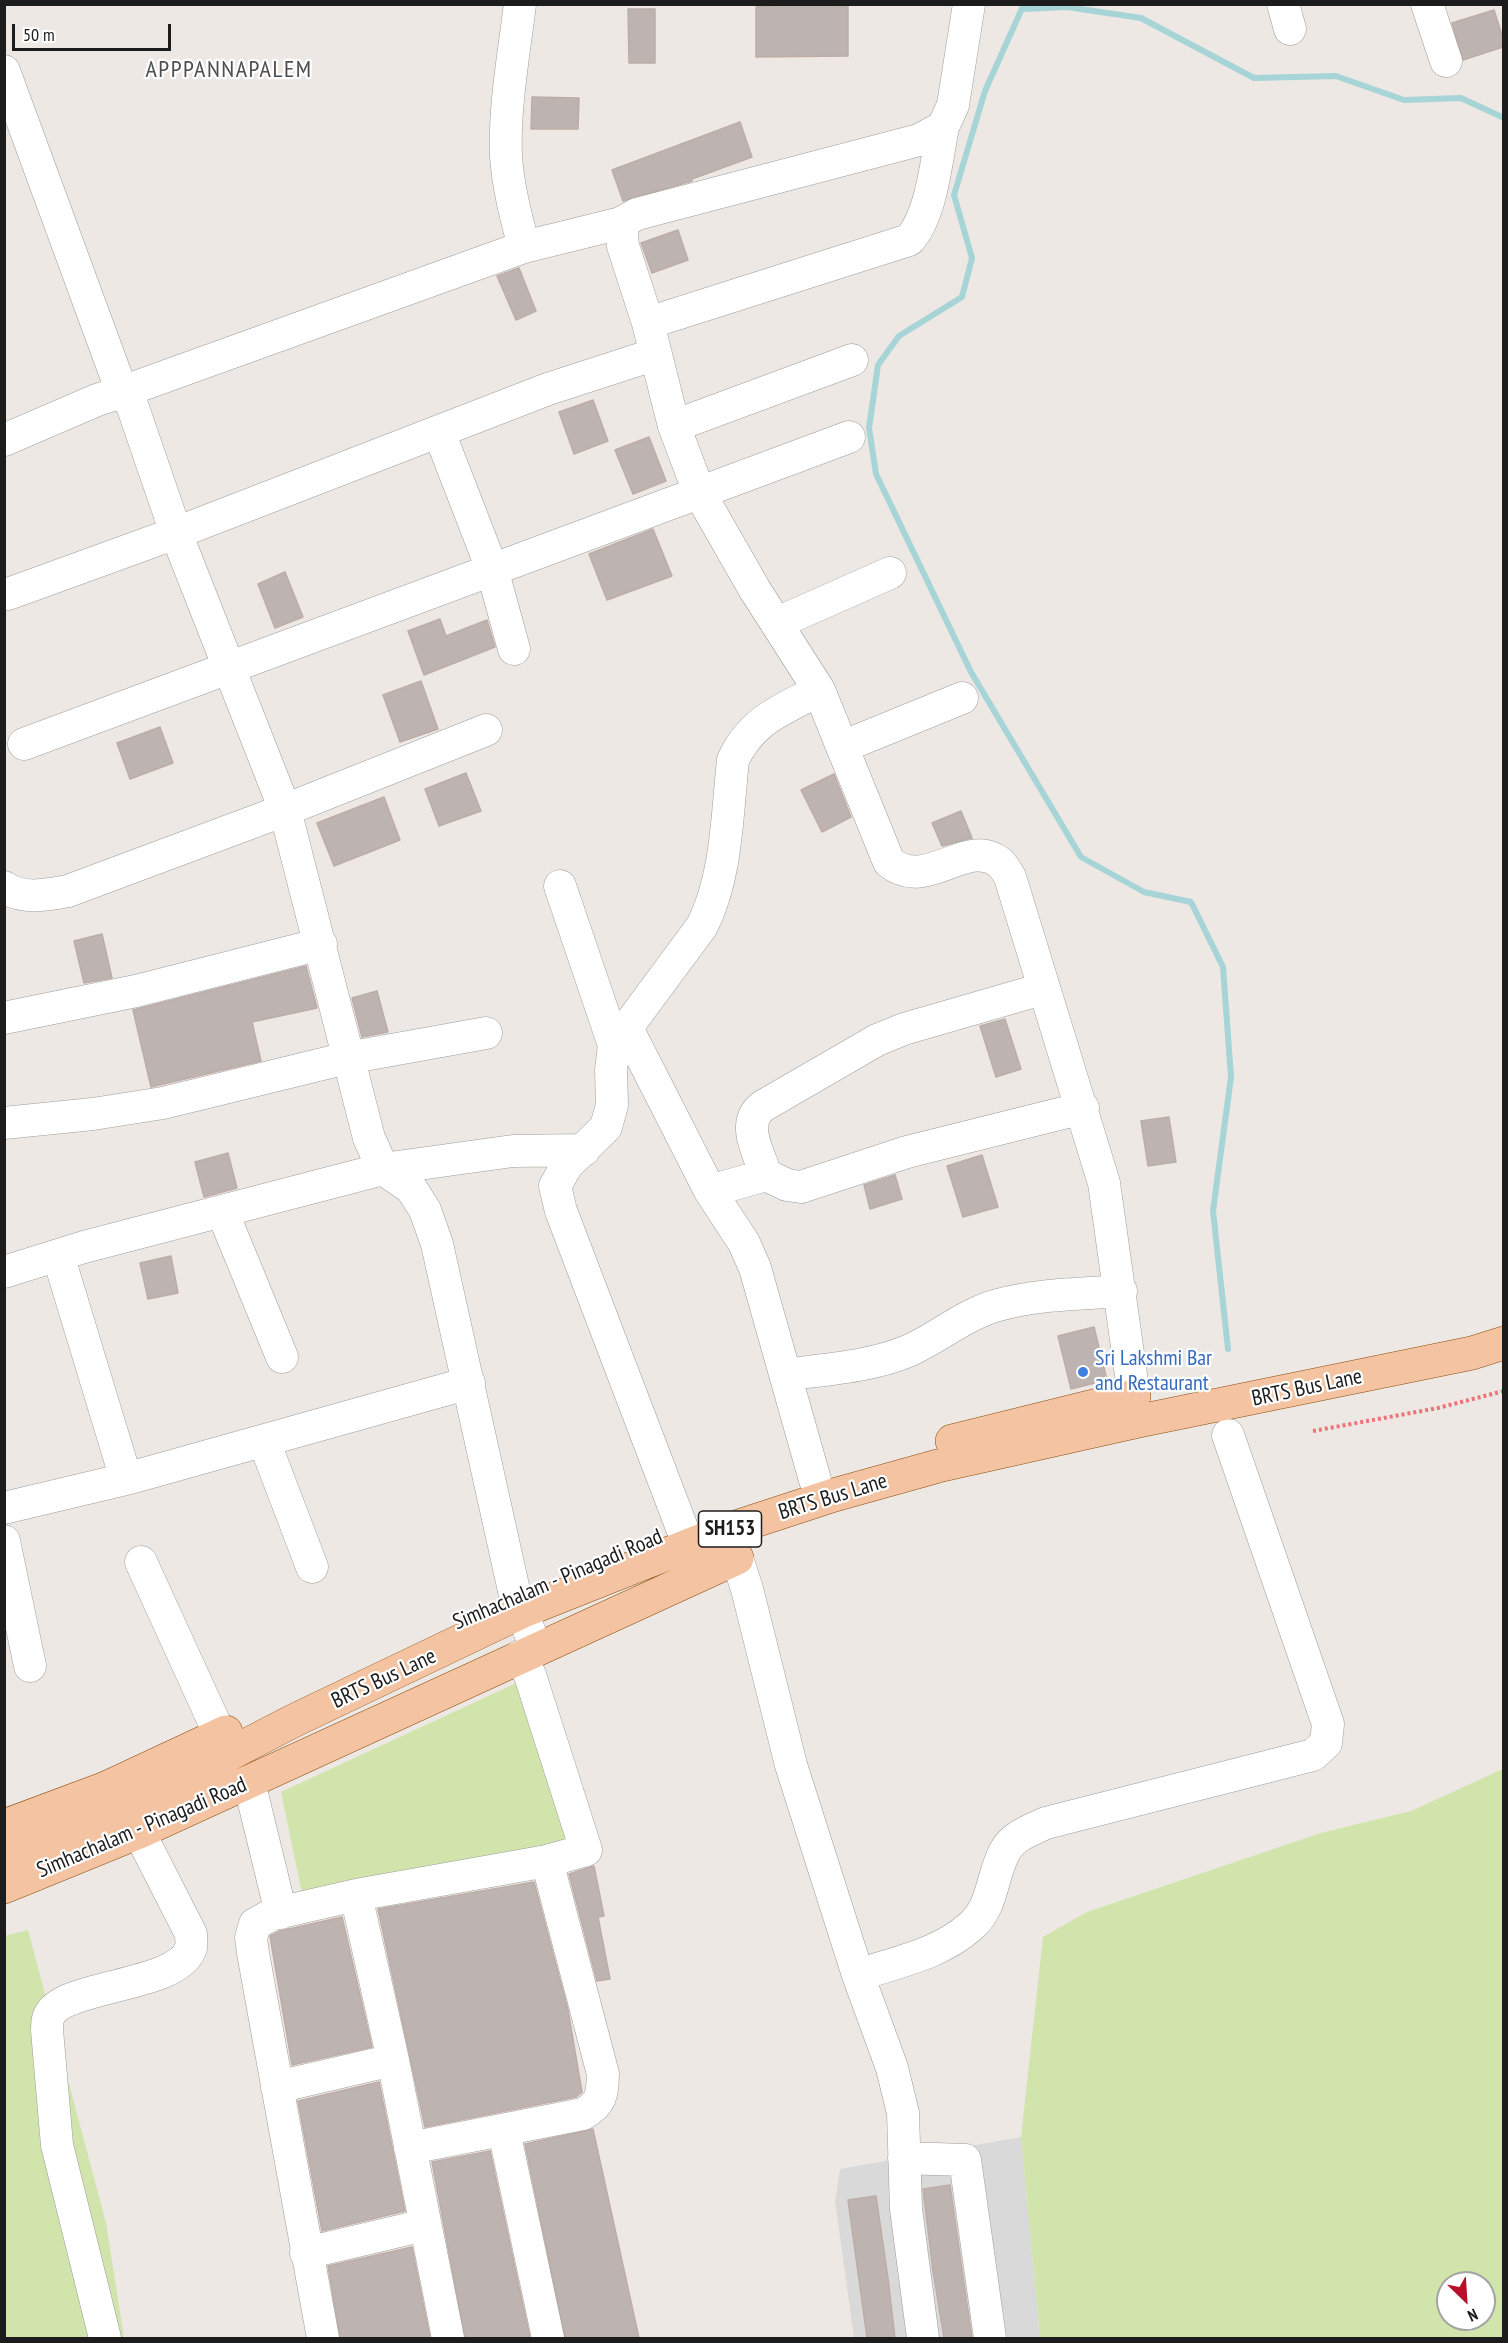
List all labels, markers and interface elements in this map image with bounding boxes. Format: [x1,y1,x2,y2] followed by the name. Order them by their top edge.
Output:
[15,12,174,50] scale bar
[23,23,55,46] text: 50 m
[145,56,313,84] district label: APPPANNAPALEM
[1095,1346,1212,1398] place label: Sri Lakshmi Bar and Restaurant
[1249,1363,1365,1413] street label: BRTS Bus Lane
[1076,1365,1090,1379] marker: Sri Lakshmi Bar and Restaurant
[776,1468,890,1526] street label: BRTS Bus Lane
[698,1511,762,1547] road number: SH153
[449,1524,667,1636] street label: Simhachalam - Pinagadi Road
[328,1643,440,1715] street label: BRTS Bus Lane
[33,1772,251,1884] street label: Simhachalam - Pinagadi Road
[1436,2271,1496,2331] north arrow
[1465,2305,1481,2326] text: N

